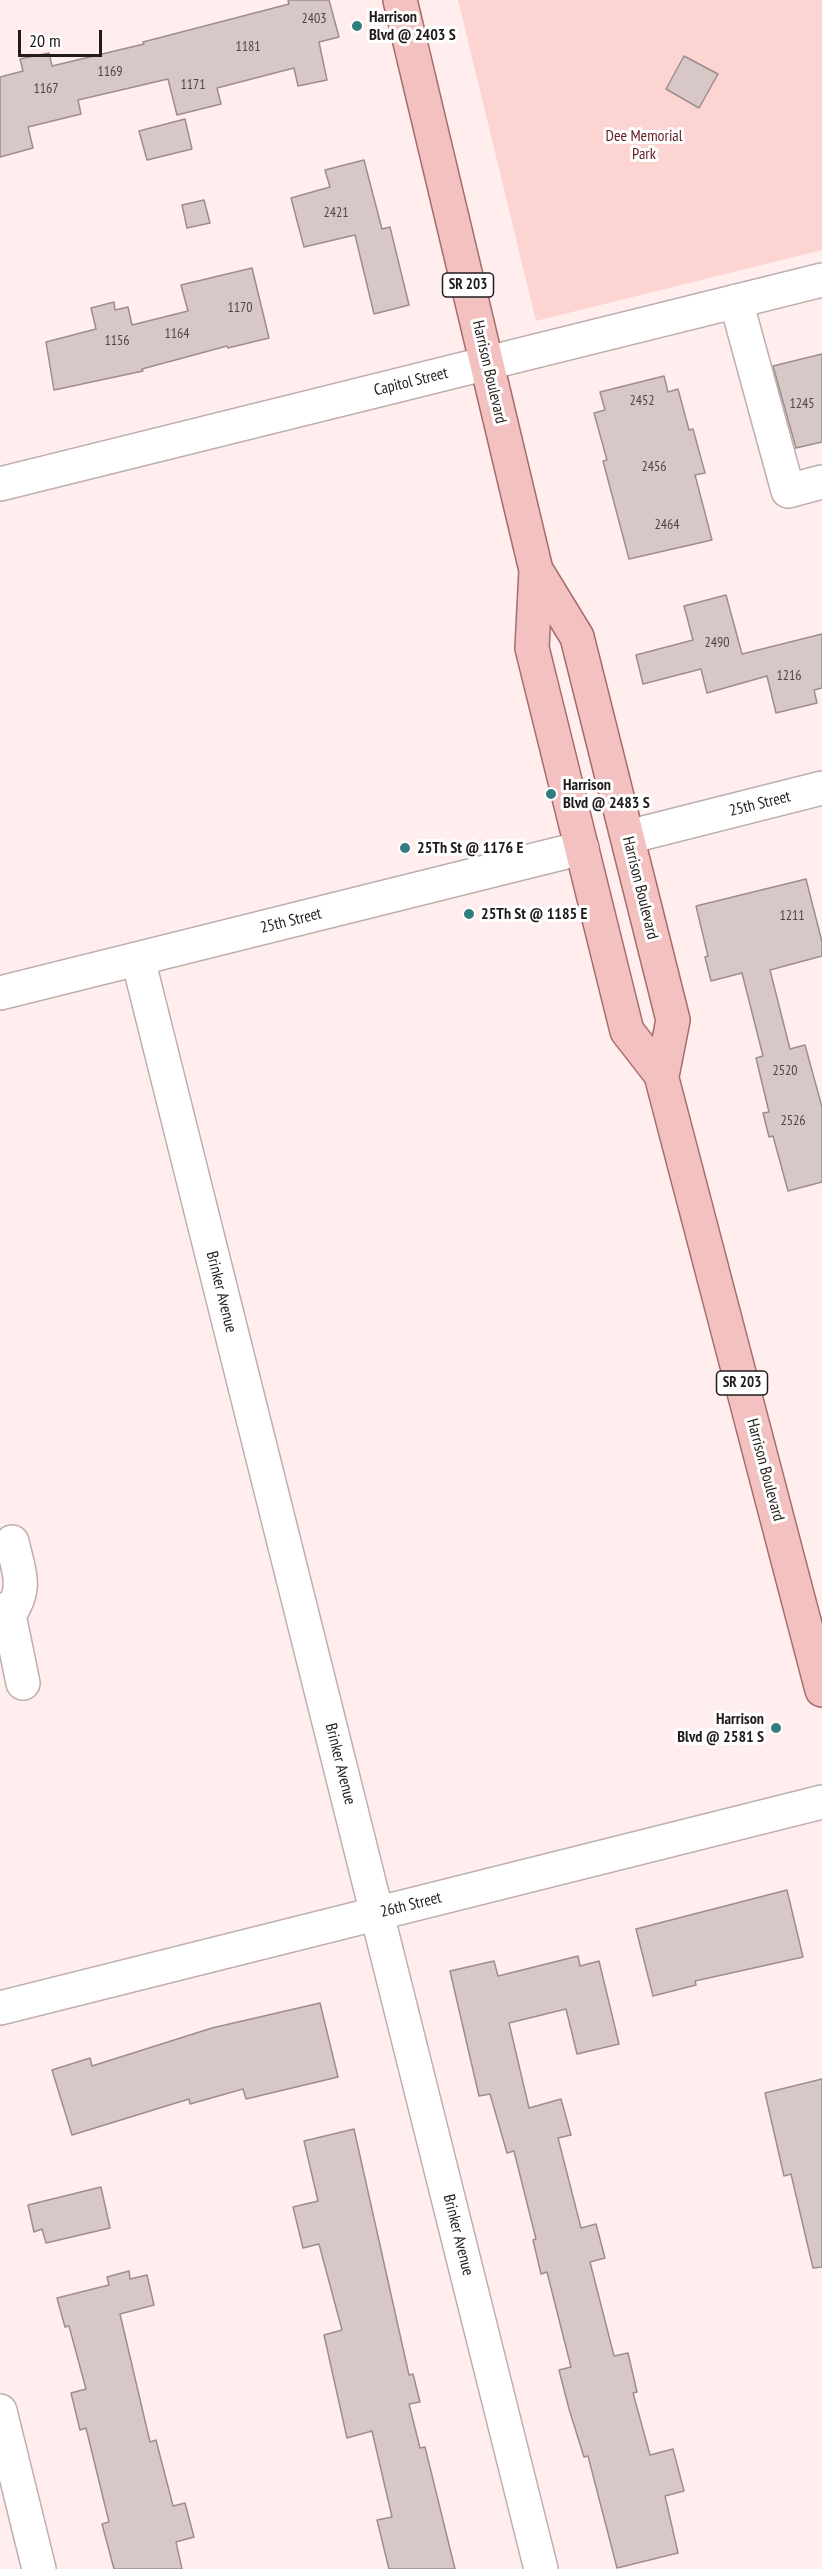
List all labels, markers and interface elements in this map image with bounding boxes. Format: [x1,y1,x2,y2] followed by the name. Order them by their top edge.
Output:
[369,7,456,45] place label: Harrison Blvd @ 2403 S
[301,11,327,27] house number: 2403
[21,18,105,56] scale bar
[350,19,364,33] marker: Harrison Blvd @ 2403 S
[29,29,61,52] text: 20 m
[235,39,261,55] house number: 1181
[97,64,123,80] house number: 1169
[180,77,206,93] house number: 1171
[33,81,59,97] house number: 1167
[606,126,682,164] park label: Dee Memorial Park
[323,205,349,221] house number: 2421
[442,273,494,297] road number: SR 203
[227,300,253,316] house number: 1170
[468,319,510,425] street label: Harrison Boulevard
[164,326,190,342] house number: 1164
[104,333,130,349] house number: 1156
[372,364,450,400] street label: Capitol Street
[629,393,655,409] house number: 2452
[789,396,815,412] house number: 1245
[641,459,667,475] house number: 2456
[654,517,680,533] house number: 2464
[704,635,730,651] house number: 2490
[776,668,802,684] house number: 1216
[563,775,650,813] place label: Harrison Blvd @ 2483 S
[544,787,558,801] marker: Harrison Blvd @ 2483 S
[727,787,793,821] street label: 25th Street
[618,835,662,941] street label: Harrison Boulevard
[417,838,523,858] place label: 25Th St @ 1176 E
[398,841,412,855] marker: 25Th St @ 1176 E
[258,904,324,938] street label: 25th Street
[481,904,587,924] place label: 25Th St @ 1185 E
[462,907,476,921] marker: 25Th St @ 1185 E
[779,908,805,924] house number: 1211
[772,1063,798,1079] house number: 2520
[780,1113,806,1129] house number: 2526
[202,1249,240,1335] street label: Brinker Avenue
[716,1371,768,1395] road number: SR 203
[742,1417,788,1523] street label: Harrison Boulevard
[677,1709,764,1747] place label: Harrison Blvd @ 2581 S
[321,1721,359,1807] street label: Brinker Avenue
[769,1721,783,1735] marker: Harrison Blvd @ 2581 S
[378,1888,444,1922] street label: 26th Street
[439,2192,477,2278] street label: Brinker Avenue

